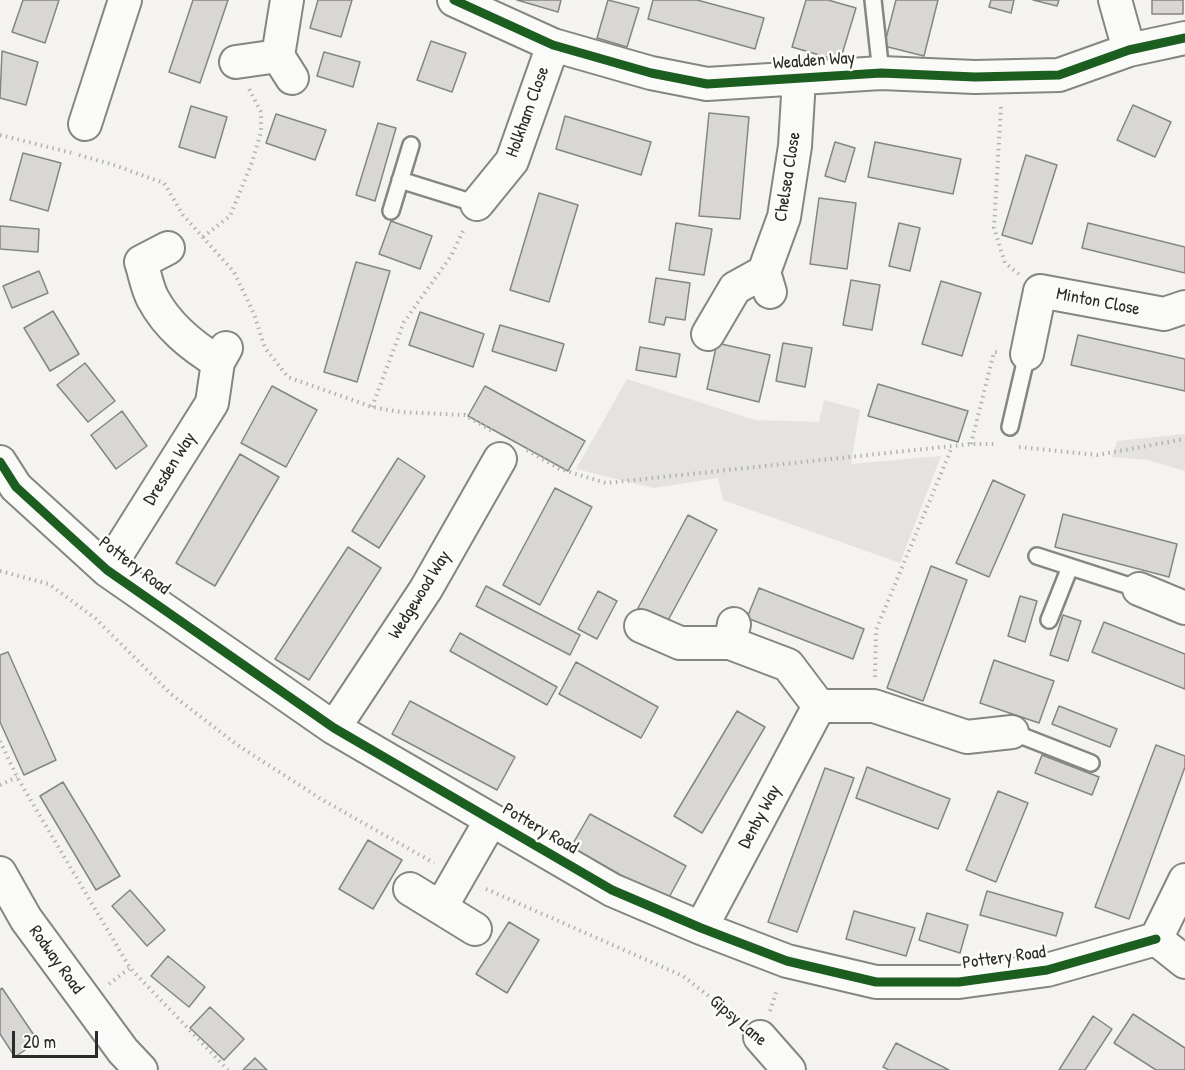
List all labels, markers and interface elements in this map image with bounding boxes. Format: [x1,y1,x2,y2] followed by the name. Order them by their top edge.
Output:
[772,47,856,75] street label: Wealden Way
[502,64,554,160] street label: Holkham Close
[770,131,806,223] street label: Chelsea Close
[1054,283,1142,321] street label: Minton Close
[139,429,201,509] street label: Dresden Way
[94,532,174,600] street label: Pottery Road
[384,547,456,643] street label: Wedgewood Way
[734,782,786,852] street label: Denby Way
[498,799,582,859] street label: Pottery Road
[24,922,88,998] street label: Rodway Road
[961,941,1047,975] street label: Pottery Road
[705,991,771,1051] street label: Gipsy Lane
[15,1019,100,1057] scale bar
[23,1029,56,1054] text: 20 m

